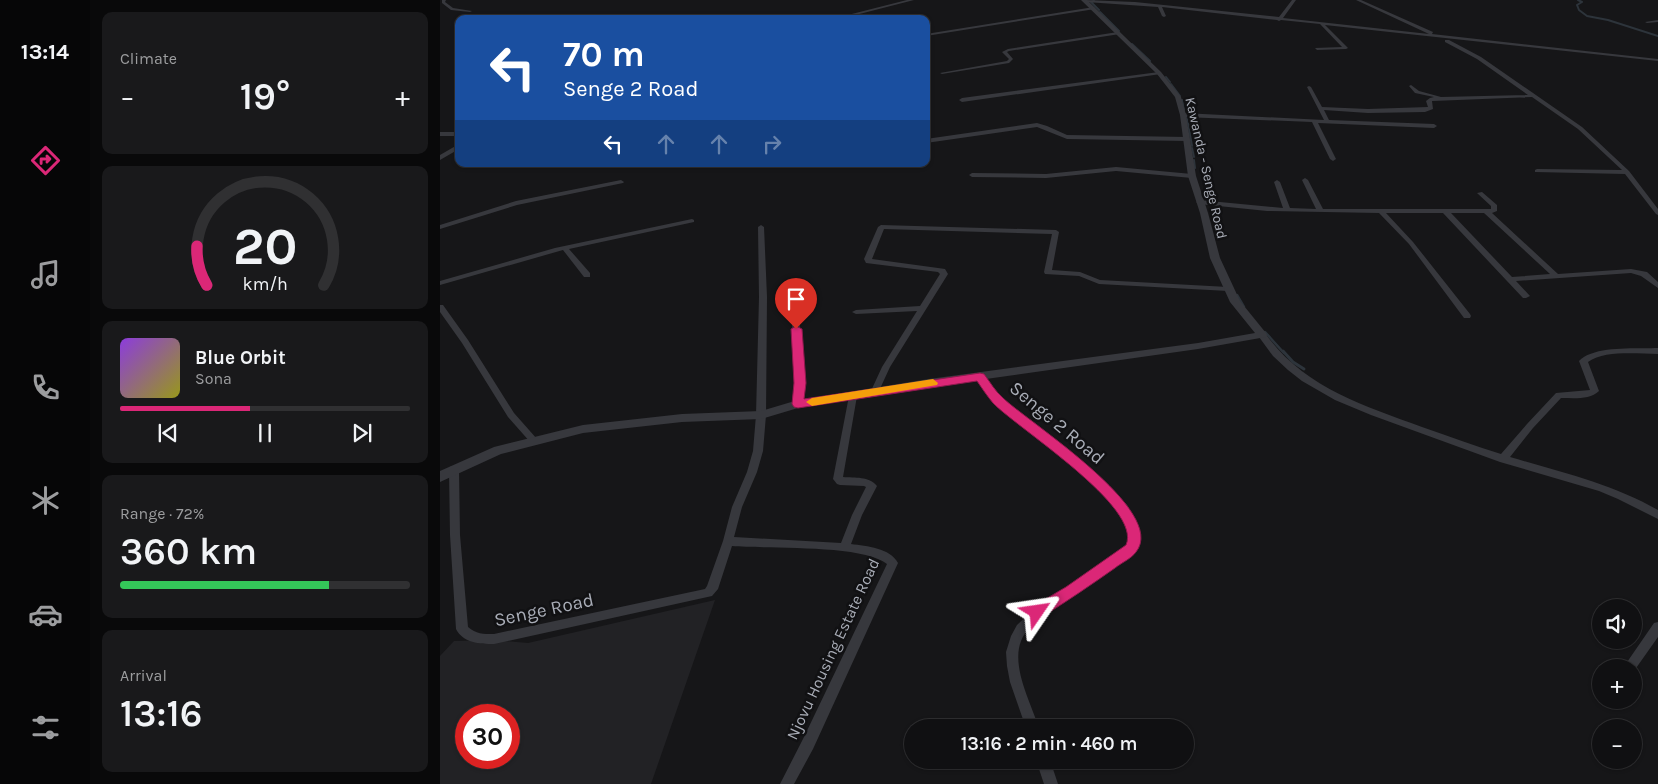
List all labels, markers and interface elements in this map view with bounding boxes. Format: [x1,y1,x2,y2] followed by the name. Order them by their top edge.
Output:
[563,34,645,75] text: 70 m
[480,35,545,100] icon: left
[21,39,69,65] text: 13:14
[120,49,177,68] text: Climate
[240,74,290,119] text: 19°
[563,76,698,102] text: Senge 2 Road
[120,80,135,113] text: −
[395,80,410,113] text: +
[1181,96,1231,240] street label: Kawanda - Senge Road
[599,130,627,158] icon: left
[652,130,680,158] icon: ahead
[705,130,733,158] icon: ahead
[758,130,786,158] icon: right
[28,143,63,178] icon: directions
[233,216,297,277] text: 20
[28,257,63,292] icon: music
[242,274,288,295] text: km/h
[775,278,817,329] pin
[782,285,810,313] icon: arrive
[195,347,286,369] text: Blue Orbit
[195,369,232,388] text: Sona
[28,370,63,405] icon: phone
[1005,377,1109,469] street label: Senge 2 Road
[154,419,182,447] icon: previous
[251,419,279,447] icon: pause
[348,419,376,447] icon: next
[28,483,63,518] icon: climate
[120,504,204,523] text: Range · 72%
[120,529,257,574] text: 360 km
[783,555,883,743] street label: Njovu Housing Estate Road
[1010,585,1062,637] position arrow
[492,589,596,631] street label: Senge Road
[28,597,63,632] icon: car
[1592,599,1642,769] map controls
[1592,599,1642,649] button: sound
[1592,659,1642,709] button: +
[120,666,167,685] text: Arrival
[120,691,202,736] text: 13:16
[455,704,520,769] speed limit sign: 30
[28,710,63,745] icon: filters
[1592,719,1642,769] button: −
[961,733,1137,755] text: 13:16 · 2 min · 460 m

